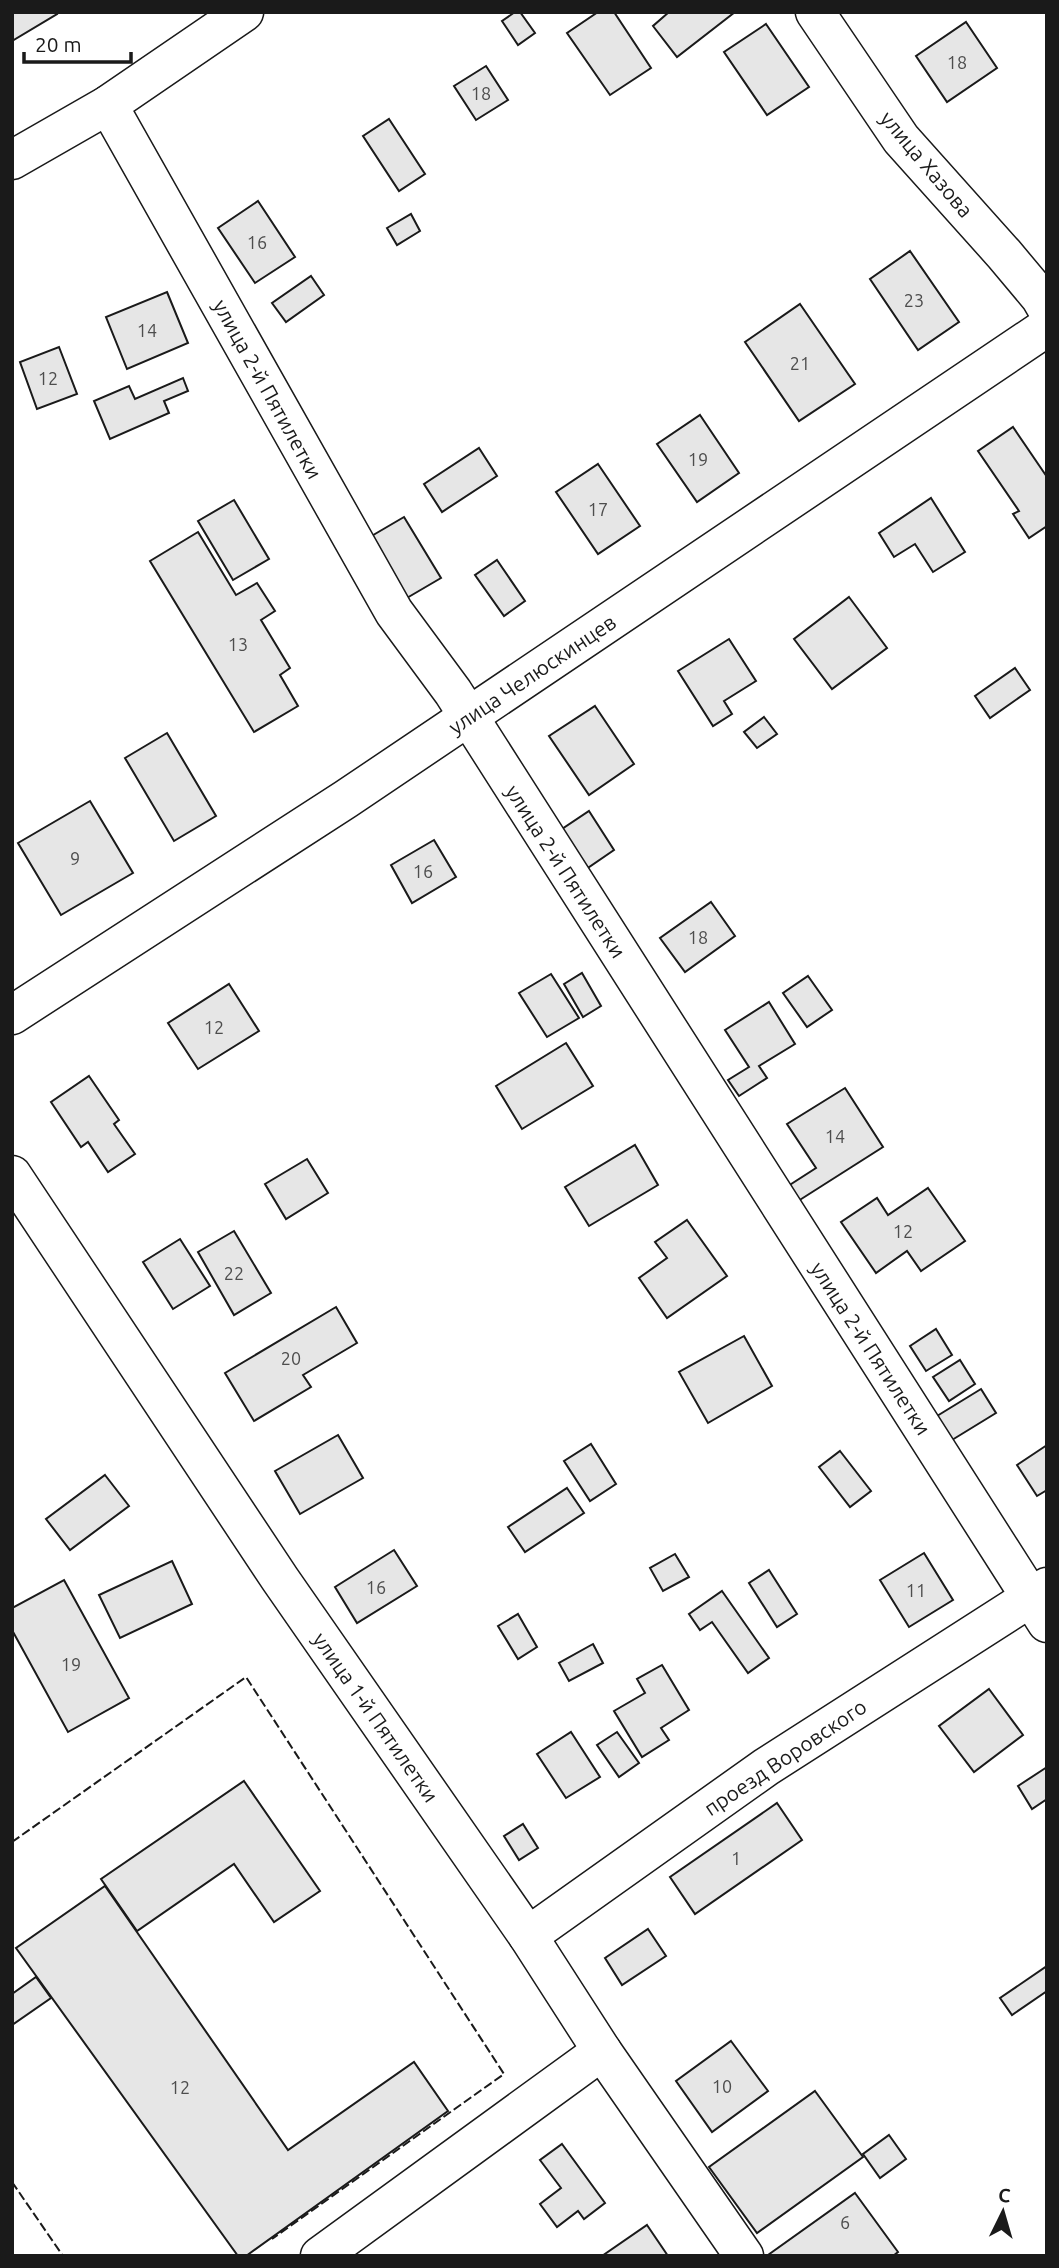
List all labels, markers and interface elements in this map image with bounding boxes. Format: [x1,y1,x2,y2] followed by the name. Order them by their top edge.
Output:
[24,21,131,65] scale bar
[35,32,82,56] text: 20 m
[947,52,967,72] house number: 18
[471,83,491,103] house number: 18
[876,106,978,222] street label: улица Хазова
[247,232,267,252] house number: 16
[904,290,924,310] house number: 23
[209,295,327,483] street label: улица 2-й Пятилетки
[137,320,157,340] house number: 14
[790,353,810,373] house number: 21
[38,368,58,388] house number: 12
[688,449,708,469] house number: 19
[588,499,608,519] house number: 17
[444,609,620,739] street label: улица Челюскинцев
[228,634,248,654] house number: 13
[501,780,631,962] street label: улица 2-й Пятилетки
[70,848,80,868] house number: 9
[413,861,433,881] house number: 16
[688,927,708,947] house number: 18
[204,1017,224,1037] house number: 12
[825,1126,845,1146] house number: 14
[893,1221,913,1241] house number: 12
[806,1257,936,1439] street label: улица 2-й Пятилетки
[224,1263,244,1283] house number: 22
[281,1348,301,1368] house number: 20
[366,1577,386,1597] house number: 16
[906,1580,926,1600] house number: 11
[308,1628,444,1806] street label: улица 1-й Пятилетки
[61,1654,81,1674] house number: 19
[699,1694,871,1820] street label: проезд Воровского
[731,1848,741,1868] house number: 1
[712,2076,732,2096] house number: 10
[170,2077,190,2097] house number: 12
[968,2177,1038,2247] north arrow
[997,2184,1011,2207] text: С
[840,2212,850,2232] house number: 6

